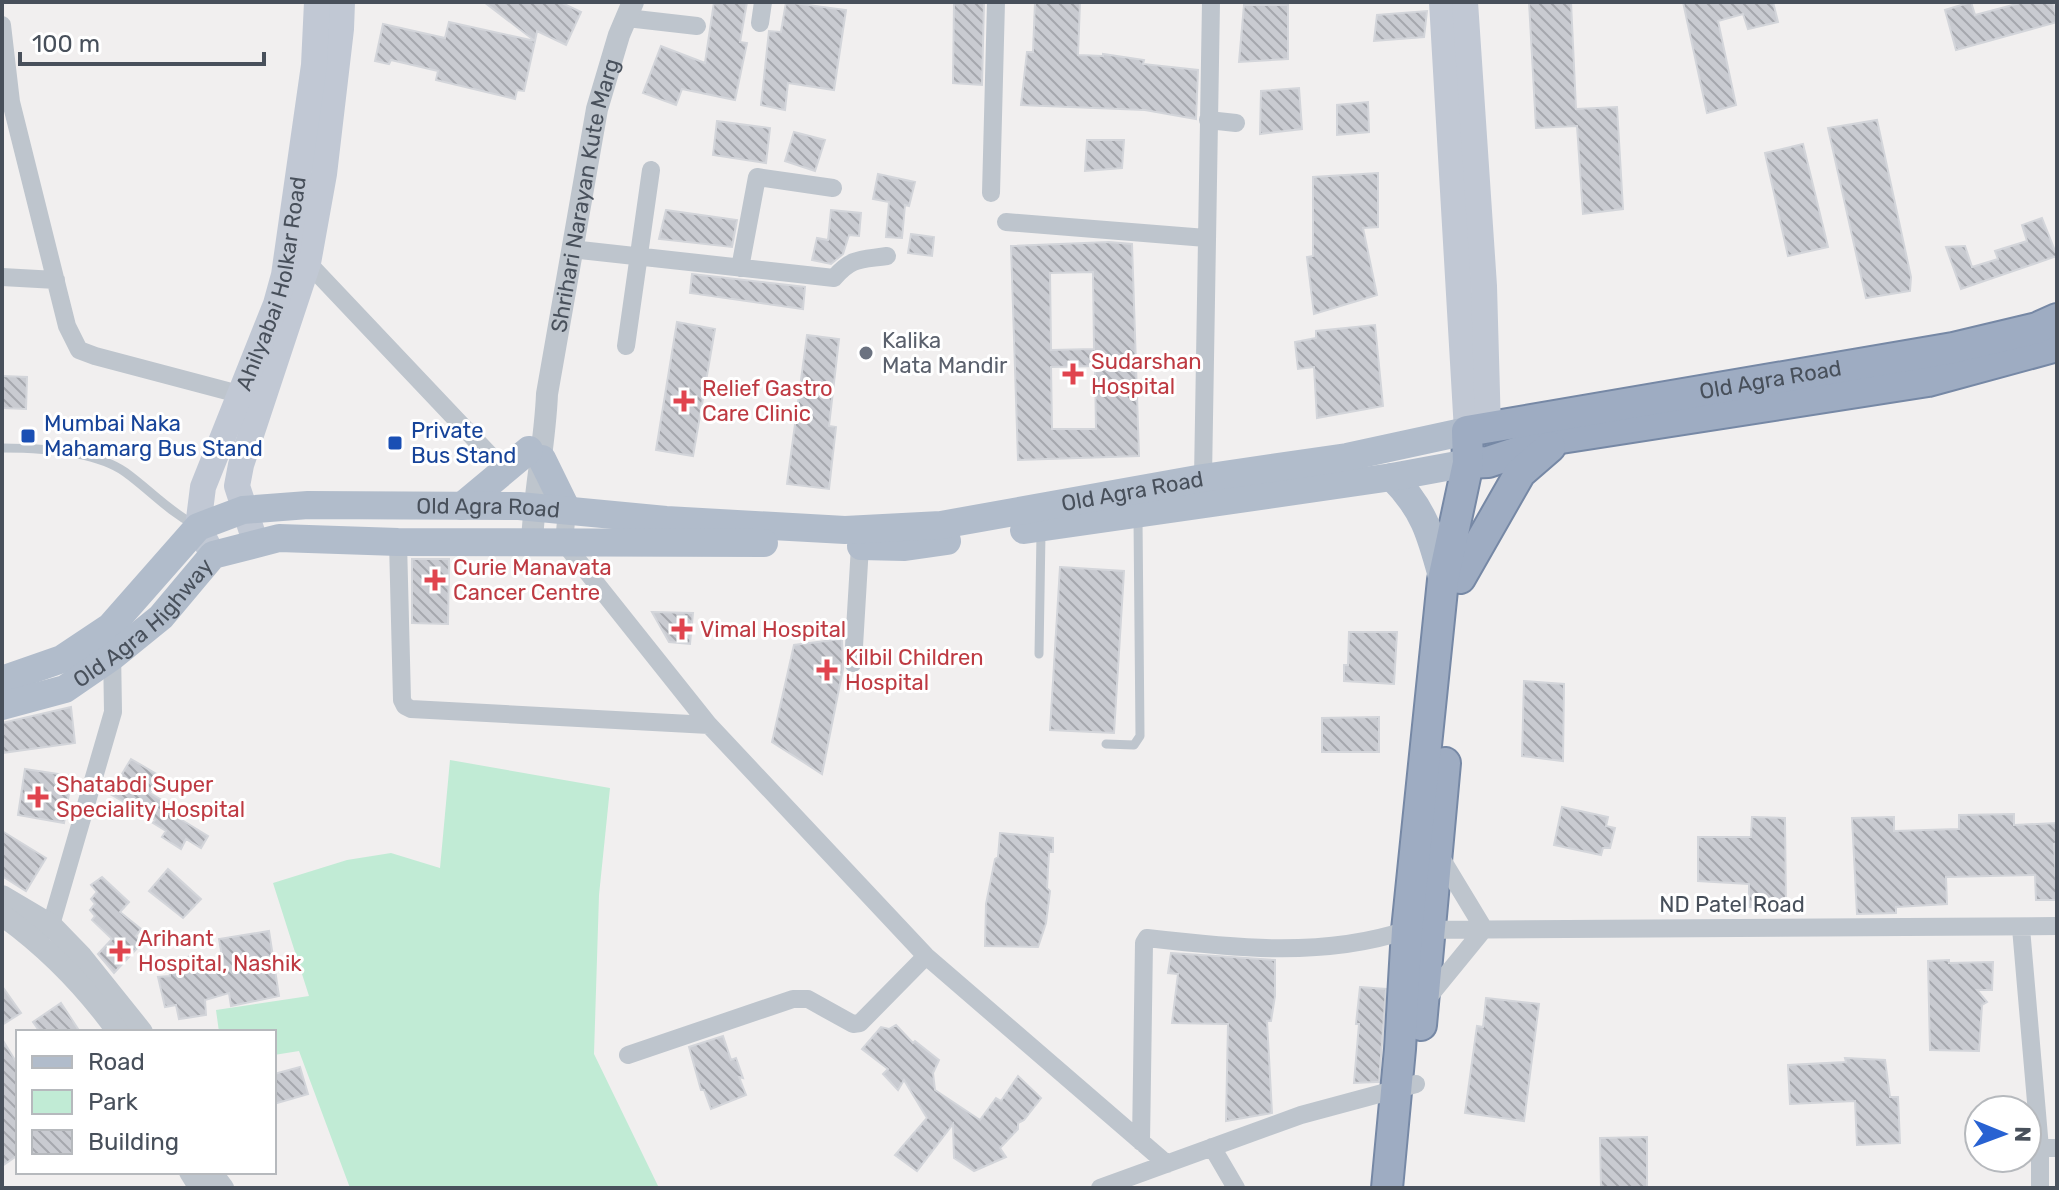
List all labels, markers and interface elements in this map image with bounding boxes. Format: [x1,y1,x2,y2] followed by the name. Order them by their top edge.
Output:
[20,16,264,66] scale bar
[32,30,100,58] text: 100 m
[545,55,625,334] street label: Shrihari Narayan Kute Marg
[229,175,311,394] street label: Ahilyabai Holkar Road
[882,327,1008,379] place label: Kalika Mata Mandir
[857,344,875,362] marker: Kalika Mata Mandir
[1091,348,1202,400] place label: Sudarshan Hospital
[1697,354,1843,405] street label: Old Agra Road
[1062,363,1084,385] marker: Sudarshan Hospital
[702,375,833,427] place label: Relief Gastro Care Clinic
[673,390,695,412] marker: Relief Gastro Care Clinic
[44,410,263,462] place label: Mumbai Naka Mahamarg Bus Stand
[411,417,516,469] place label: Private Bus Stand
[19,427,37,445] marker: Mumbai Naka Mahamarg Bus Stand
[386,434,404,452] marker: Private Bus Stand
[1059,465,1205,517] street label: Old Agra Road
[416,492,561,523] street label: Old Agra Road
[68,552,218,693] street label: Old Agra Highway
[453,554,612,606] place label: Curie Manavata Cancer Centre
[424,569,446,591] marker: Curie Manavata Cancer Centre
[700,616,846,643] place label: Vimal Hospital
[671,618,693,640] marker: Vimal Hospital
[845,644,984,696] place label: Kilbil Children Hospital
[816,659,838,681] marker: Kilbil Children Hospital
[56,771,245,823] place label: Shatabdi Super Speciality Hospital
[27,786,49,808] marker: Shatabdi Super Speciality Hospital
[1659,891,1805,918] street label: ND Patel Road
[138,925,302,977] place label: Arihant Hospital, Nashik
[109,940,131,962] marker: Arihant Hospital, Nashik
[16,1030,276,1174] legend
[88,1048,145,1076] text: Road
[88,1088,139,1116] text: Park
[1963,1094,2043,1174] north arrow
[2009,1126,2036,1142] text: N
[88,1128,179,1156] text: Building

